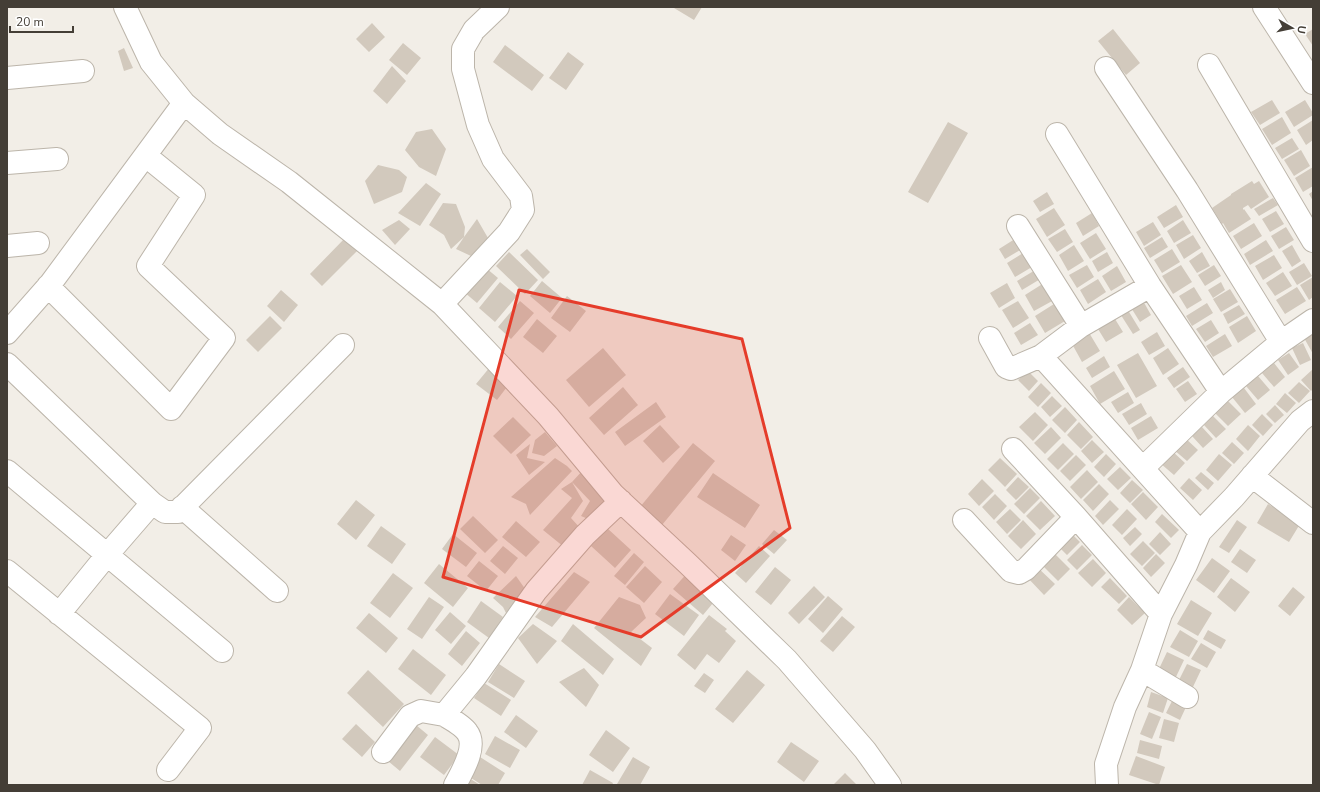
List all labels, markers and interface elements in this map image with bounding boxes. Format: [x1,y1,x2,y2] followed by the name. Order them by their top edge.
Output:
[10,8,73,34] scale bar
[1272,8,1312,48] north arrow
[16,14,44,30] text: 20 m
[1293,24,1309,35] text: U

